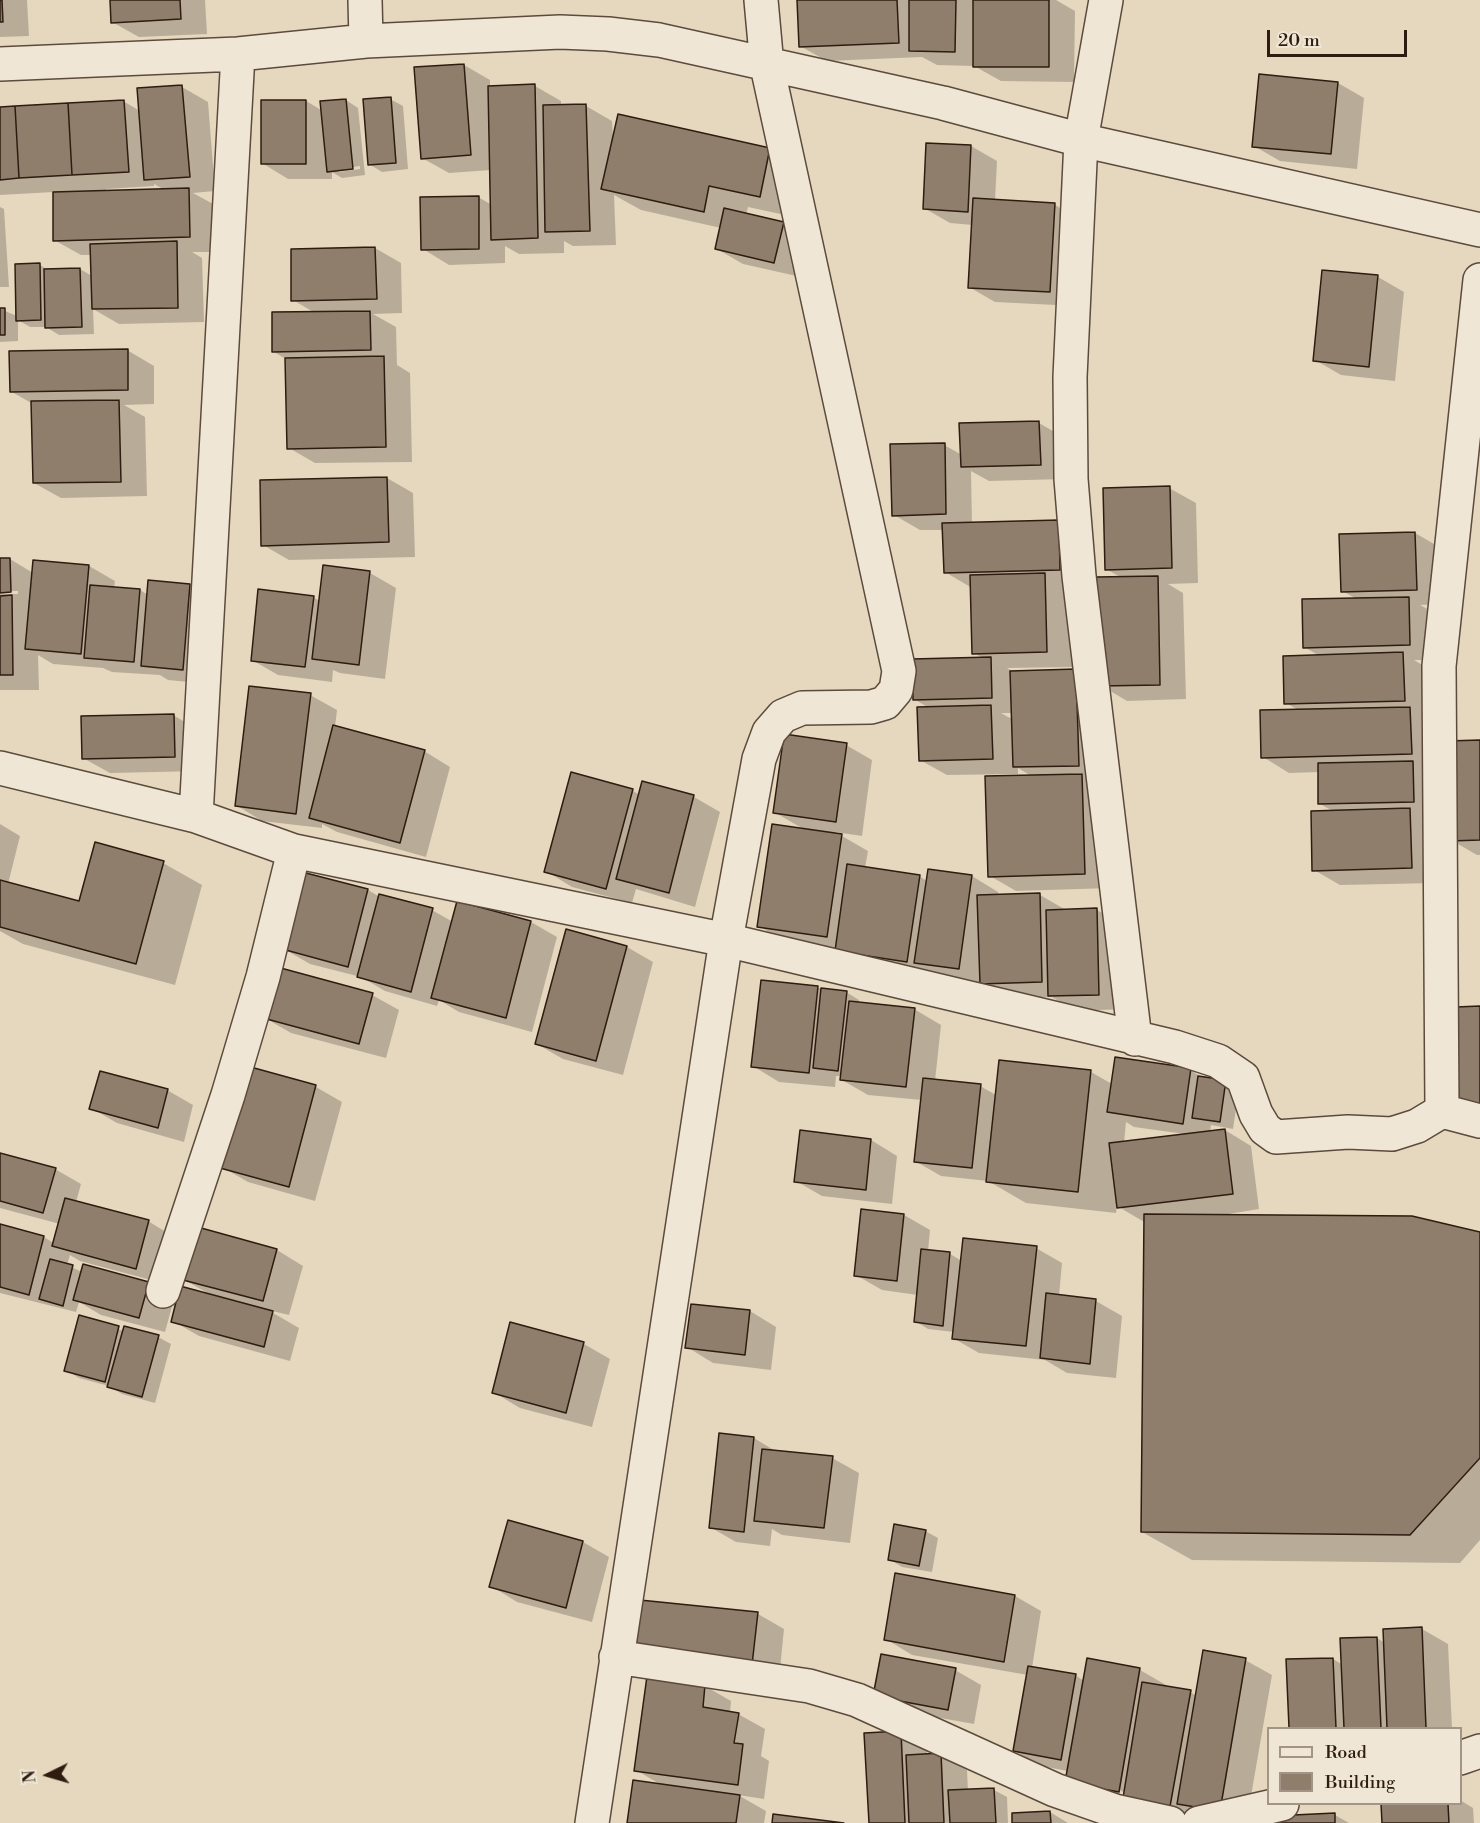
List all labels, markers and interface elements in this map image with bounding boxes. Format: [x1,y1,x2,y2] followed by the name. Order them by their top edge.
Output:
[1270,18,1410,56] scale bar
[1278,29,1320,52] text: 20 m
[1267,1727,1462,1805] legend
[1325,1741,1367,1764] text: Road
[18,1745,78,1805] north arrow
[20,1769,41,1784] text: N
[1325,1771,1395,1794] text: Building

